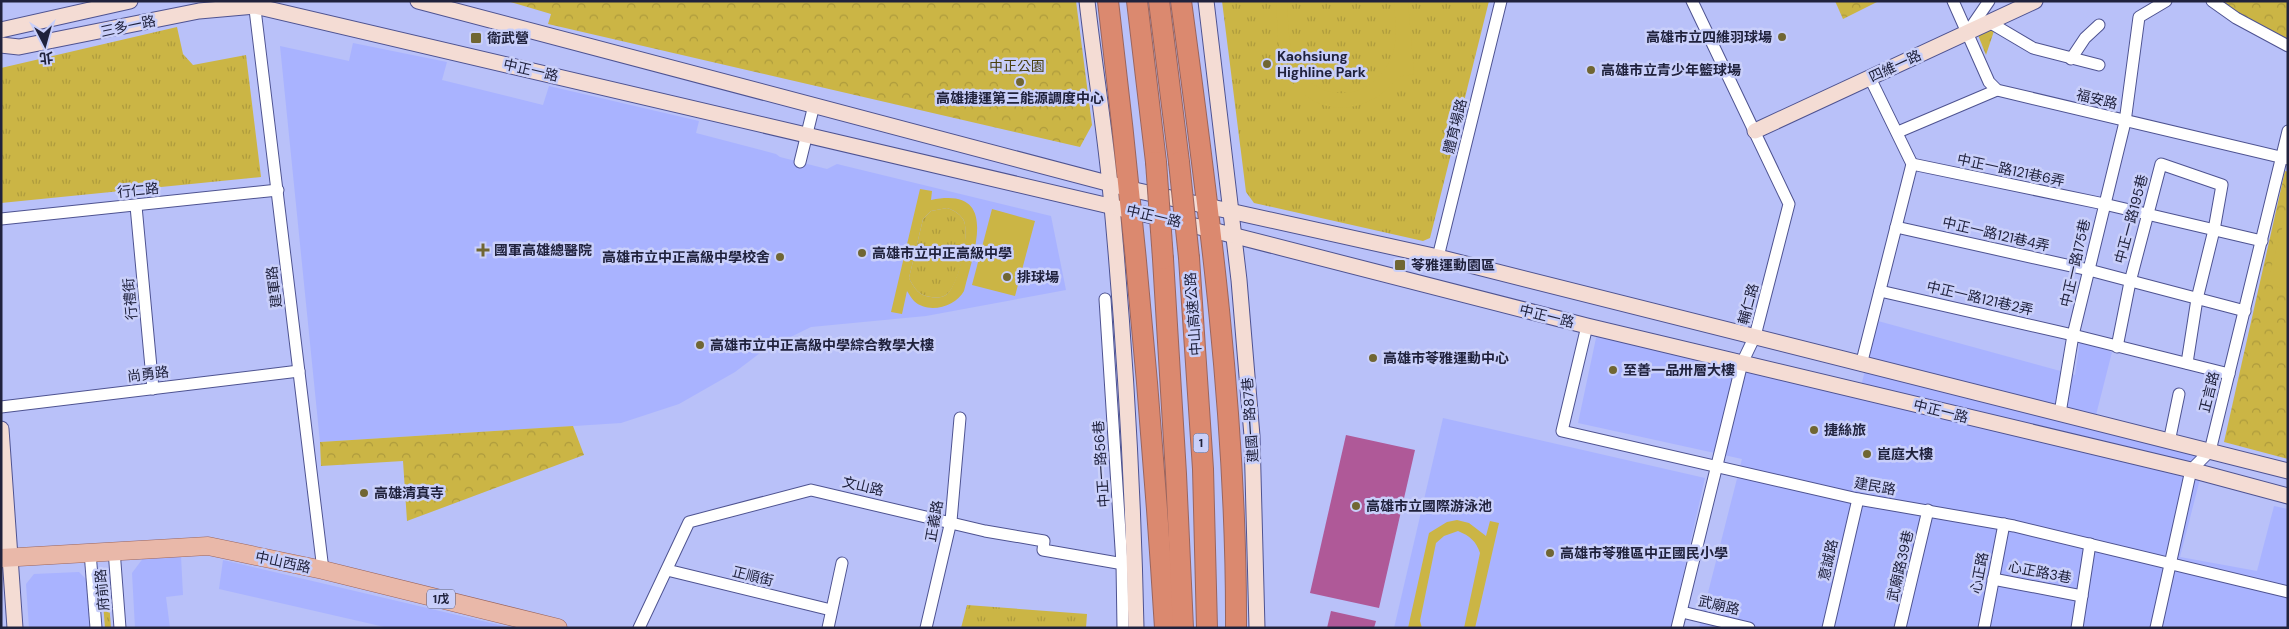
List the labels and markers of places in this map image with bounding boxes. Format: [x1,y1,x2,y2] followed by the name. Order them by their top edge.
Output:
[1646,28,1772,46] place label: 高雄市立四維羽球場
[487,29,529,47] place label: 衛武營
[469,31,483,45] marker: 衛武營
[1776,31,1788,43] marker: 高雄市立四維羽球場
[1277,47,1366,81] place label: Kaohsiung Highline Park
[1261,58,1273,70] marker: Kaohsiung Highline Park
[1601,61,1741,79] place label: 高雄市立青少年籃球場
[1585,64,1597,76] marker: 高雄市立青少年籃球場
[1014,76,1026,88] marker: 高雄捷運第三能源調度中心
[936,89,1104,107] place label: 高雄捷運第三能源調度中心
[494,241,592,259] place label: 國軍高雄總醫院
[476,243,490,257] marker: 國軍高雄總醫院
[872,244,1012,262] place label: 高雄市立中正高級中學
[856,247,868,259] marker: 高雄市立中正高級中學
[602,248,770,266] place label: 高雄市立中正高級中學校舍
[774,251,786,263] marker: 高雄市立中正高級中學校舍
[1411,256,1495,274] place label: 苓雅運動園區
[1393,258,1407,272] marker: 苓雅運動園區
[1017,268,1059,286] place label: 排球場
[1001,271,1013,283] marker: 排球場
[710,336,934,354] place label: 高雄市立中正高級中學綜合教學大樓
[694,339,706,351] marker: 高雄市立中正高級中學綜合教學大樓
[1383,349,1509,367] place label: 高雄市苓雅運動中心
[1367,352,1379,364] marker: 高雄市苓雅運動中心
[1623,361,1735,379] place label: 至善一品卅層大樓
[1607,364,1619,376] marker: 至善一品卅層大樓
[1824,421,1866,439] place label: 捷絲旅
[1808,424,1820,436] marker: 捷絲旅
[1877,445,1933,463] place label: 崑庭大樓
[1861,448,1873,460] marker: 崑庭大樓
[374,484,444,502] place label: 高雄清真寺
[358,487,370,499] marker: 高雄清真寺
[1366,497,1492,515] place label: 高雄市立國際游泳池
[1350,500,1362,512] marker: 高雄市立國際游泳池
[1560,544,1728,562] place label: 高雄市苓雅區中正國民小學
[1544,547,1556,559] marker: 高雄市苓雅區中正國民小學

